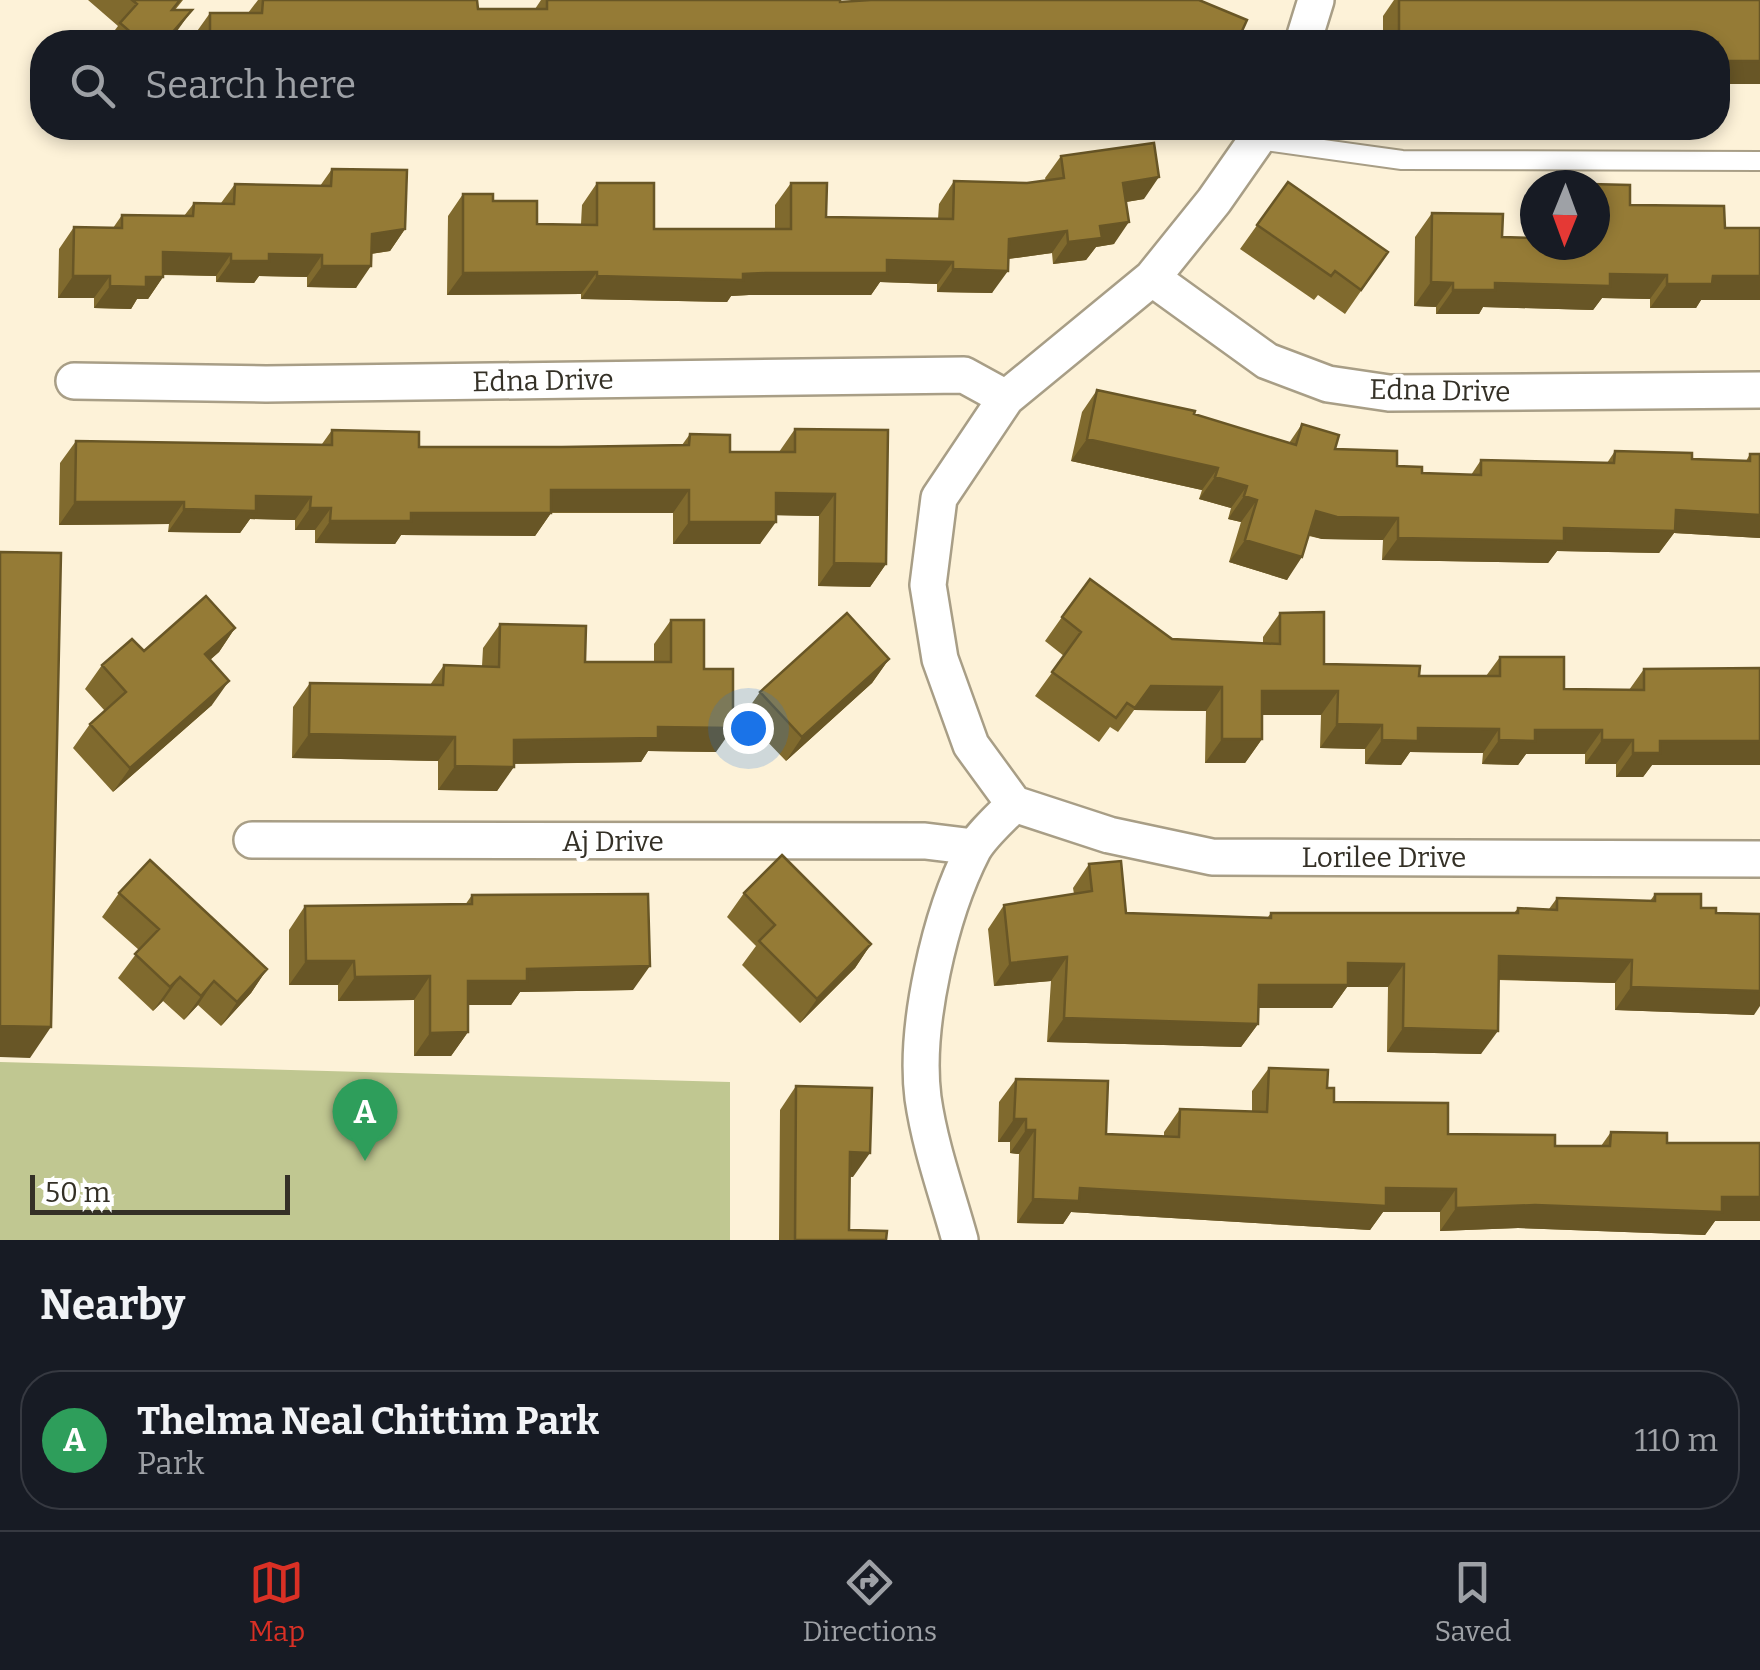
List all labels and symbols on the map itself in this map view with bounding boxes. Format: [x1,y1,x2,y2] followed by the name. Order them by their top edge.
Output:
[1520,170,1610,260] north arrow
[472,363,614,398] street label: Edna Drive
[1369,373,1511,408] street label: Edna Drive
[723,703,774,754] your location
[562,825,664,858] street label: Aj Drive
[1302,841,1466,874] street label: Lorilee Drive
[332,1078,398,1161] pin: A
[30,1170,290,1214] scale bar

